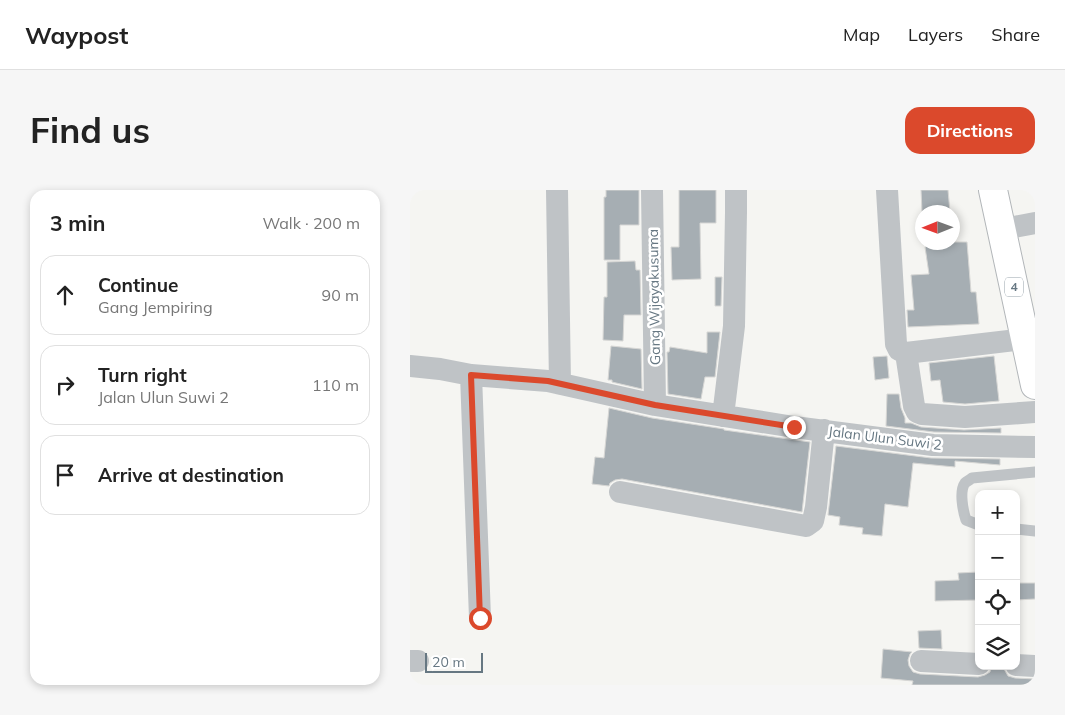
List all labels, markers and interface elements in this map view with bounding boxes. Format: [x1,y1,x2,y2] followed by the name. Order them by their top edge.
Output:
[25,20,128,50] text: Waypost
[843,23,880,46] text: Map
[908,23,963,46] text: Layers
[991,23,1040,46] text: Share
[905,107,1035,154] button: Directions
[30,108,150,152] text: Find us
[915,205,960,250] north arrow
[50,210,105,236] text: 3 min
[262,213,360,233] text: Walk · 200 m
[644,229,664,365] street label: Gang Wijayakusuma
[98,273,178,297] text: Continue
[1005,278,1023,296] road number: 4
[51,281,79,309] icon: ahead
[322,285,359,305] text: 90 m
[98,297,213,317] text: Gang Jempiring
[98,363,187,387] text: Turn right
[51,371,79,399] icon: right
[312,375,359,395] text: 110 m
[98,387,229,407] text: Jalan Ulun Suwi 2
[783,416,806,439] route end
[827,422,943,454] street label: Jalan Ulun Suwi 2
[51,461,79,489] icon: arrive
[98,463,284,487] text: Arrive at destination
[975,490,1020,670] map controls
[975,490,1020,535] button: +
[975,535,1020,580] button: −
[975,580,1020,625] button: locate
[469,607,492,630] route start
[975,625,1020,670] button: layers
[425,650,482,673] scale bar
[432,653,465,671] text: 20 m

